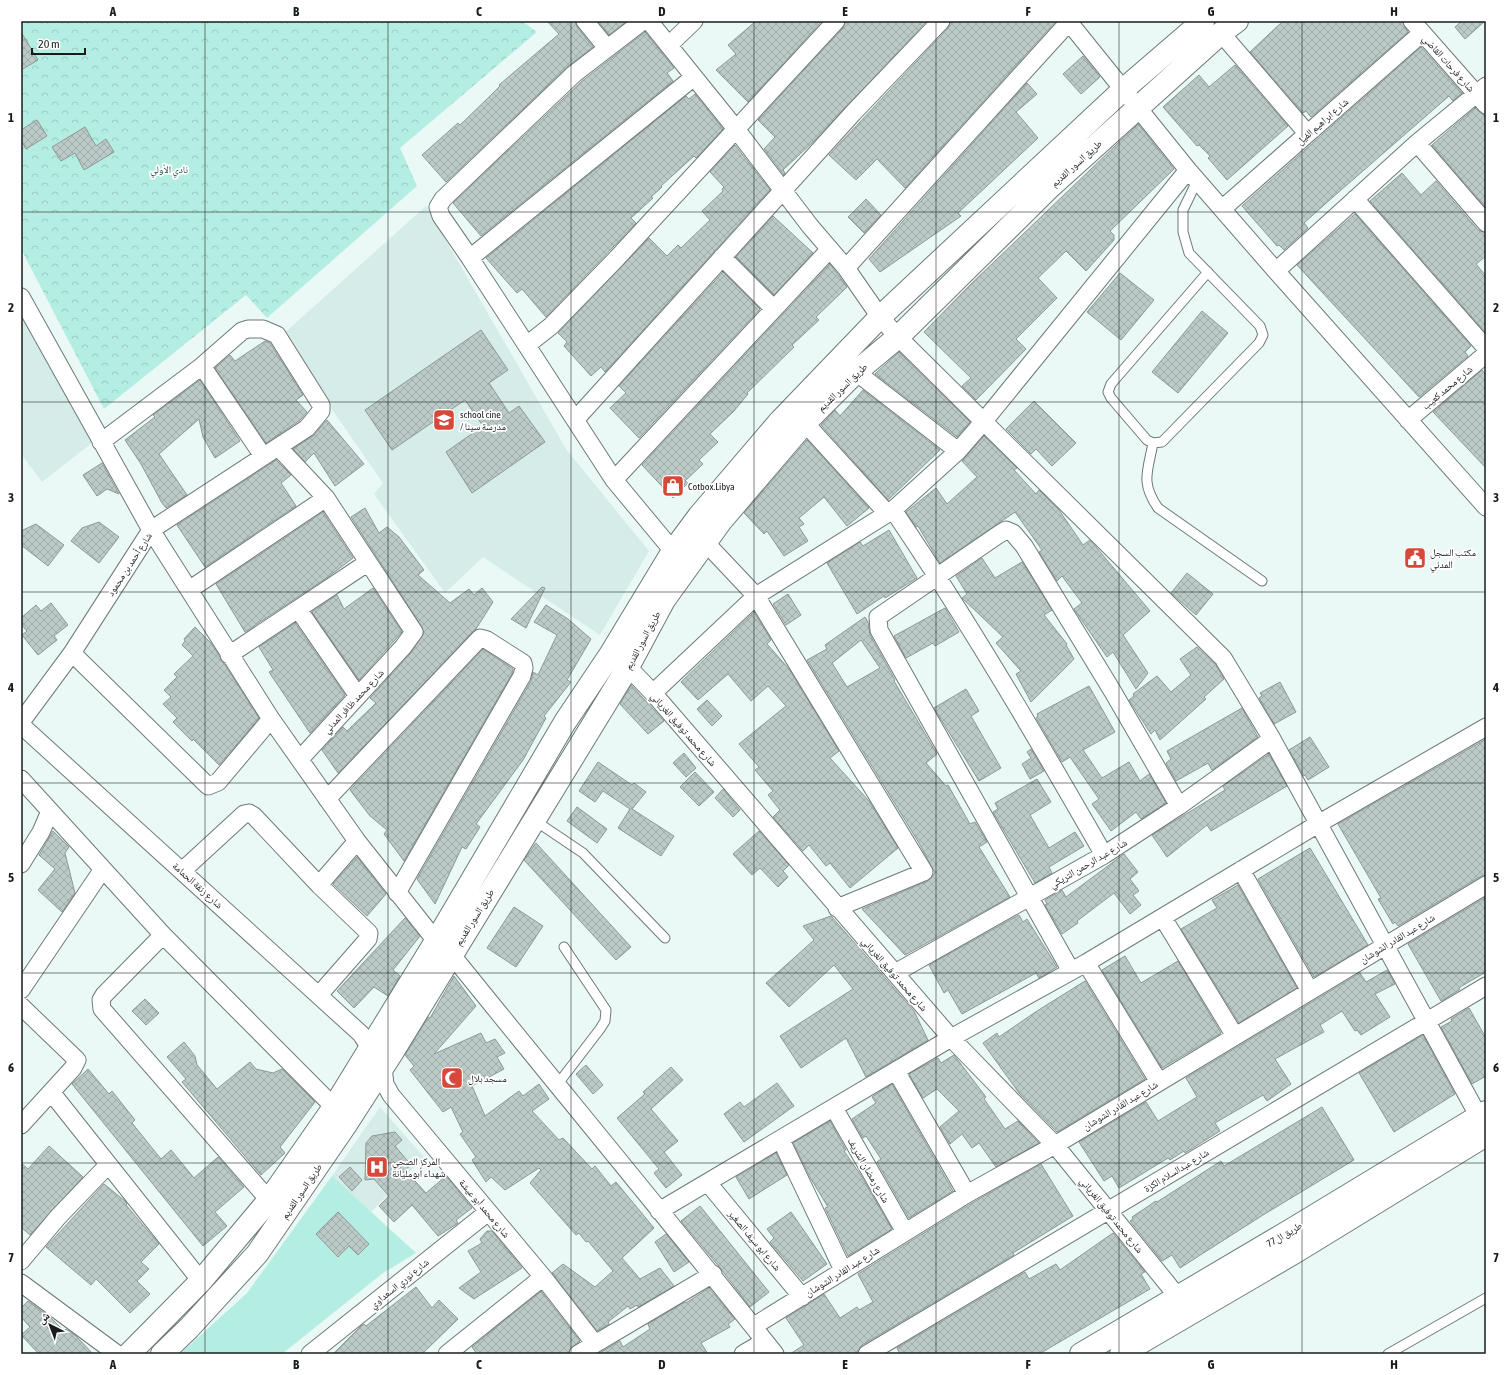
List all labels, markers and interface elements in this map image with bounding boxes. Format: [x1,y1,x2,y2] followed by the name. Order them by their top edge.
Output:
[109,4,117,19] text: A
[293,4,300,19] text: B
[476,4,482,19] text: C
[658,4,666,19] text: D
[842,4,848,19] text: E
[1025,4,1031,19] text: F
[1208,4,1215,19] text: G
[1390,4,1398,19] text: H
[32,30,85,56] scale bar
[1418,33,1477,96] street label: شارع فرحات القاضي
[38,37,60,51] text: 20 m
[1294,96,1352,148] street label: شارع ابراهيم الفيل
[8,110,14,125] text: 1
[1493,110,1499,125] text: 1
[1049,137,1106,191] street label: طريق السور القديم
[150,164,188,178] park label: نادي الأولي
[8,300,14,315] text: 2
[1493,300,1499,315] text: 2
[815,361,871,415] street label: طريق السور القديم
[1420,363,1476,412] street label: شارع محمد كعيب
[431,407,457,433] school or university icon: school cine / مدرسة سينا
[460,409,506,432] place label: school cine / مدرسة سينا
[660,473,686,499] shop icon: Cotbox.Libya
[688,481,735,492] place label: Cotbox.Libya
[8,490,14,505] text: 3
[1493,490,1499,505] text: 3
[104,530,155,599] street label: شارع أحمد بن محمود
[1402,545,1428,571] public building icon: مكتب السجل المدني
[1430,547,1476,573] place label: مكتب السجل المدني
[622,609,664,672] street label: طريق السور القديم
[321,667,388,737] street label: شارع محمد ظافر المدني
[7,680,14,695] text: 4
[1492,680,1499,695] text: 4
[647,690,719,770] street label: شارع محمد توفيق الغرياني
[1048,837,1131,892] street label: شارع عبد الرحمن التريكي
[170,860,225,912] street label: شارع زنقة الحمامة
[8,870,14,885] text: 5
[1493,870,1499,885] text: 5
[453,887,498,949] street label: طريق السور القديم
[1358,911,1438,966] street label: شارع عبد القادر الشوشان
[858,935,930,1015] street label: شارع محمد توفيق الغرياني
[8,1060,14,1075] text: 6
[1493,1060,1499,1075] text: 6
[439,1065,465,1091] mosque icon: مسجد بلال
[468,1073,507,1085] place label: مسجد بلال
[1081,1078,1161,1133] street label: شارع عبد القادر الشوشان
[845,1136,892,1206] street label: شارع رمضان الشريف
[1142,1146,1212,1196] street label: شارع عبدالسلام الكزة
[364,1154,390,1180] hospital icon: المركز الصحي شهداء أبومليانة
[392,1156,446,1179] place label: المركز الصحي شهداء أبومليانة
[279,1161,326,1222] street label: طريق السور القديم
[1076,1175,1146,1257] street label: شارع محمد توفيق الغرياني
[456,1176,513,1241] street label: شارع محمد أبو عيشة
[725,1207,783,1274] street label: شارع ابو سيف الصغير
[1264,1219,1305,1250] street label: طريق ال77
[803,1244,882,1300] street label: شارع عبد القادر الشوشان
[8,1250,14,1265] text: 7
[1493,1250,1499,1265] text: 7
[368,1256,433,1312] street label: شارع نوري السعداوي
[30,1305,70,1345] north arrow
[35,1309,53,1327] text: ش
[109,1357,117,1372] text: A
[293,1357,300,1372] text: B
[476,1357,482,1372] text: C
[658,1357,666,1372] text: D
[842,1357,848,1372] text: E
[1025,1357,1031,1372] text: F
[1208,1357,1215,1372] text: G
[1390,1357,1398,1372] text: H

